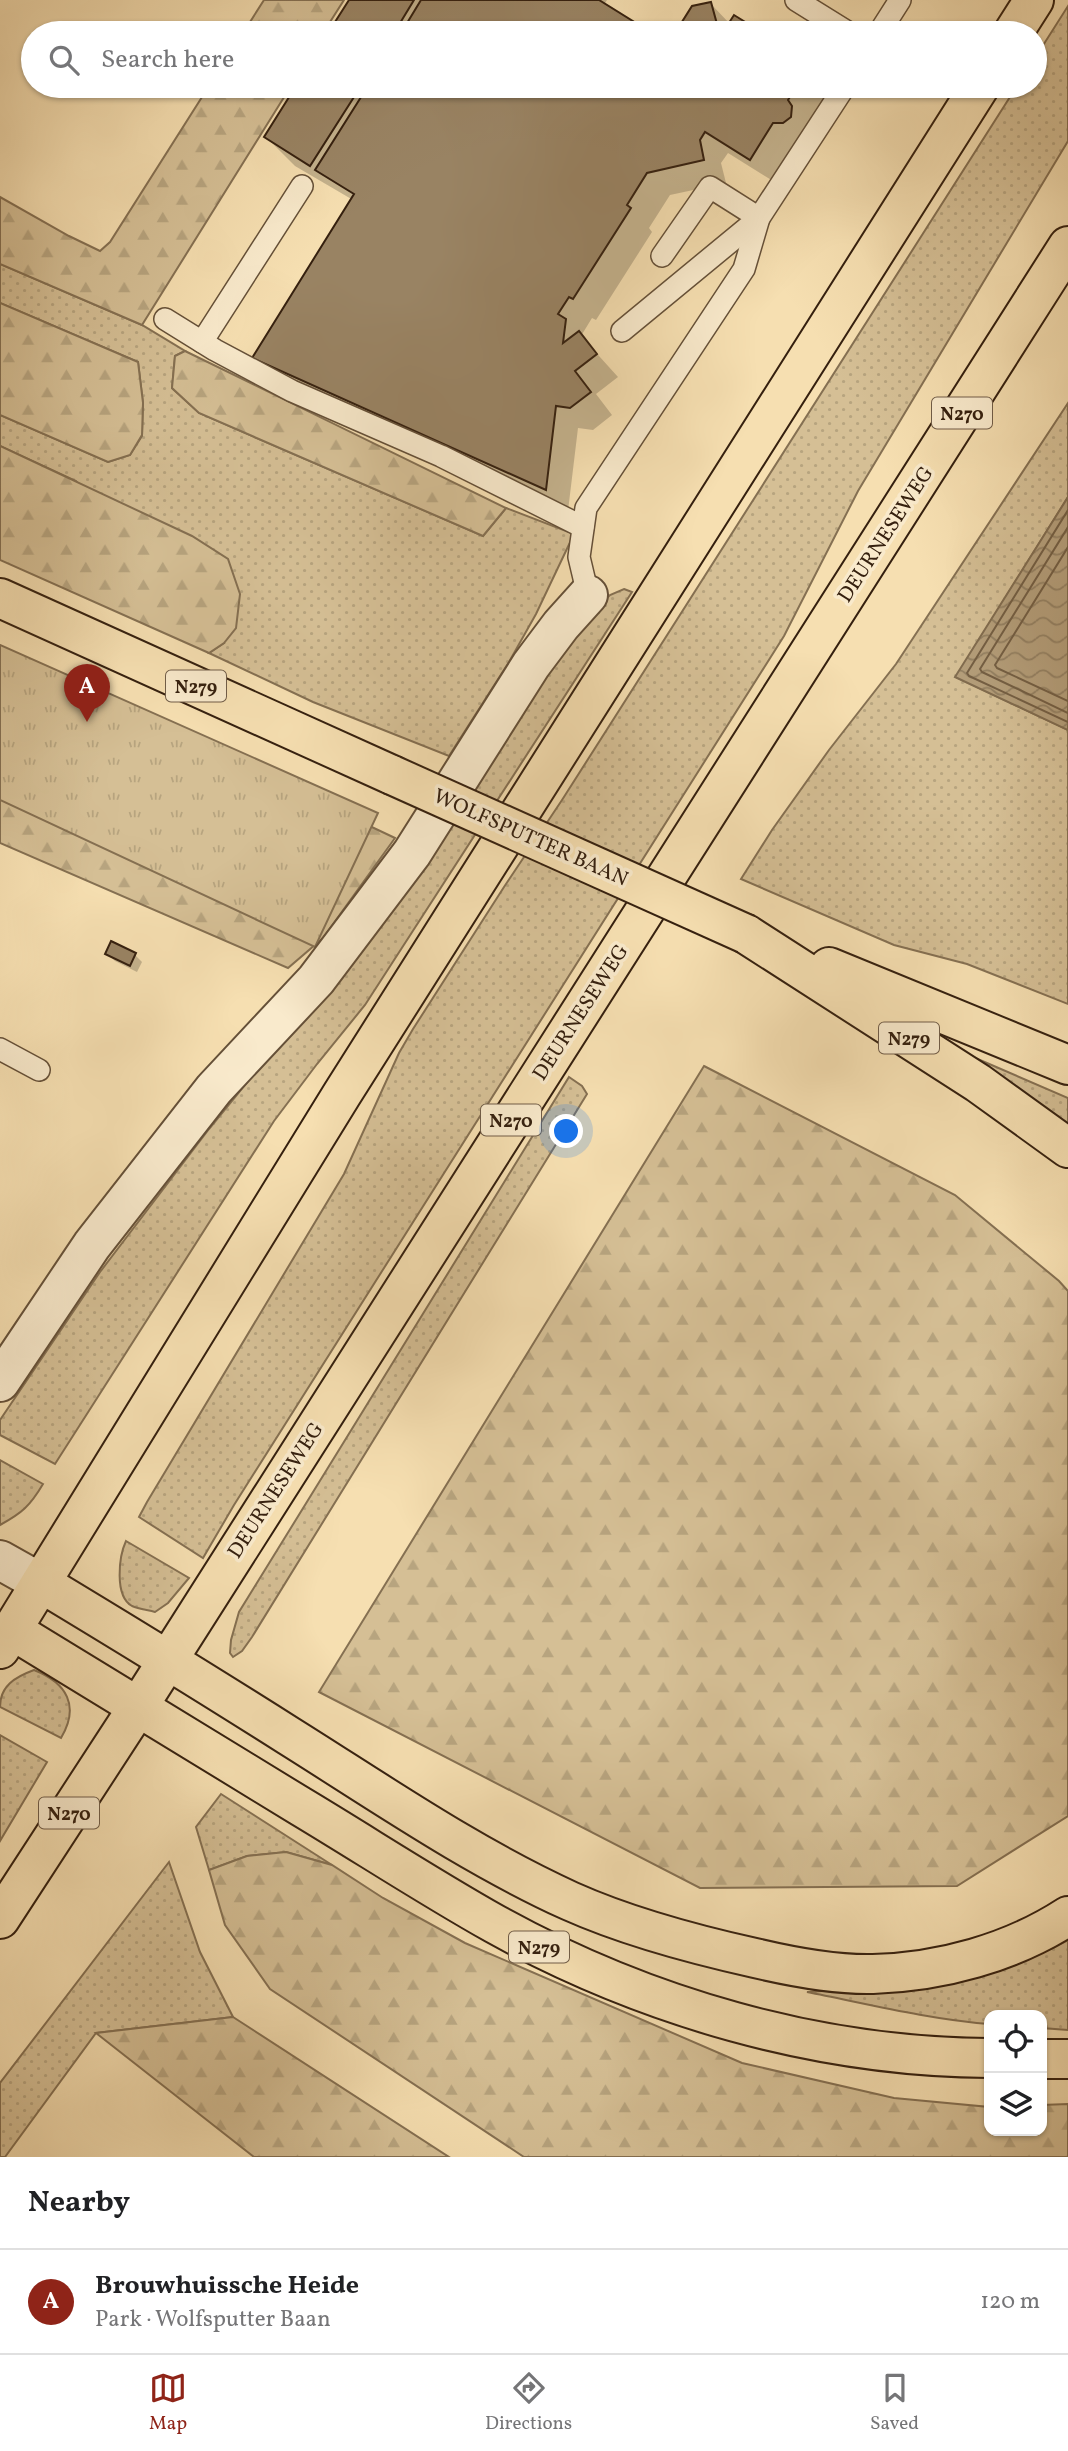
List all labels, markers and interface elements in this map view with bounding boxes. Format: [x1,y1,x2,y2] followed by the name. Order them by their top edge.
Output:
[21,21,1047,98] search box
[45,41,83,79] icon: search
[101,42,234,78] text: Search here
[932,398,992,428] road number: N270
[831,461,941,609] street label: DEURNESEWEG
[64,664,110,722] pin: A
[166,670,226,702] road number: N279
[428,782,632,894] street label: WOLFSPUTTER BAAN
[526,939,636,1087] street label: DEURNESEWEG
[879,1022,939,1054] road number: N279
[481,1104,541,1136] road number: N270
[549,1114,583,1148] your location
[221,1417,331,1565] street label: DEURNESEWEG
[39,1798,99,1828] road number: N270
[509,1932,569,1963] road number: N279
[984,2010,1047,2136] map controls
[984,2010,1047,2073] button: locate
[984,2073,1047,2136] button: layers
[28,2182,130,2224] text: Nearby
[95,2268,359,2304] text: Brouwhuissche Heide
[43,2286,59,2318] text: A
[980,2286,1040,2318] text: 120 m
[95,2304,331,2336] text: Park · Wolfsputter Baan
[149,2369,187,2437] tab: Map
[485,2369,572,2437] tab: Directions
[870,2369,919,2437] tab: Saved

